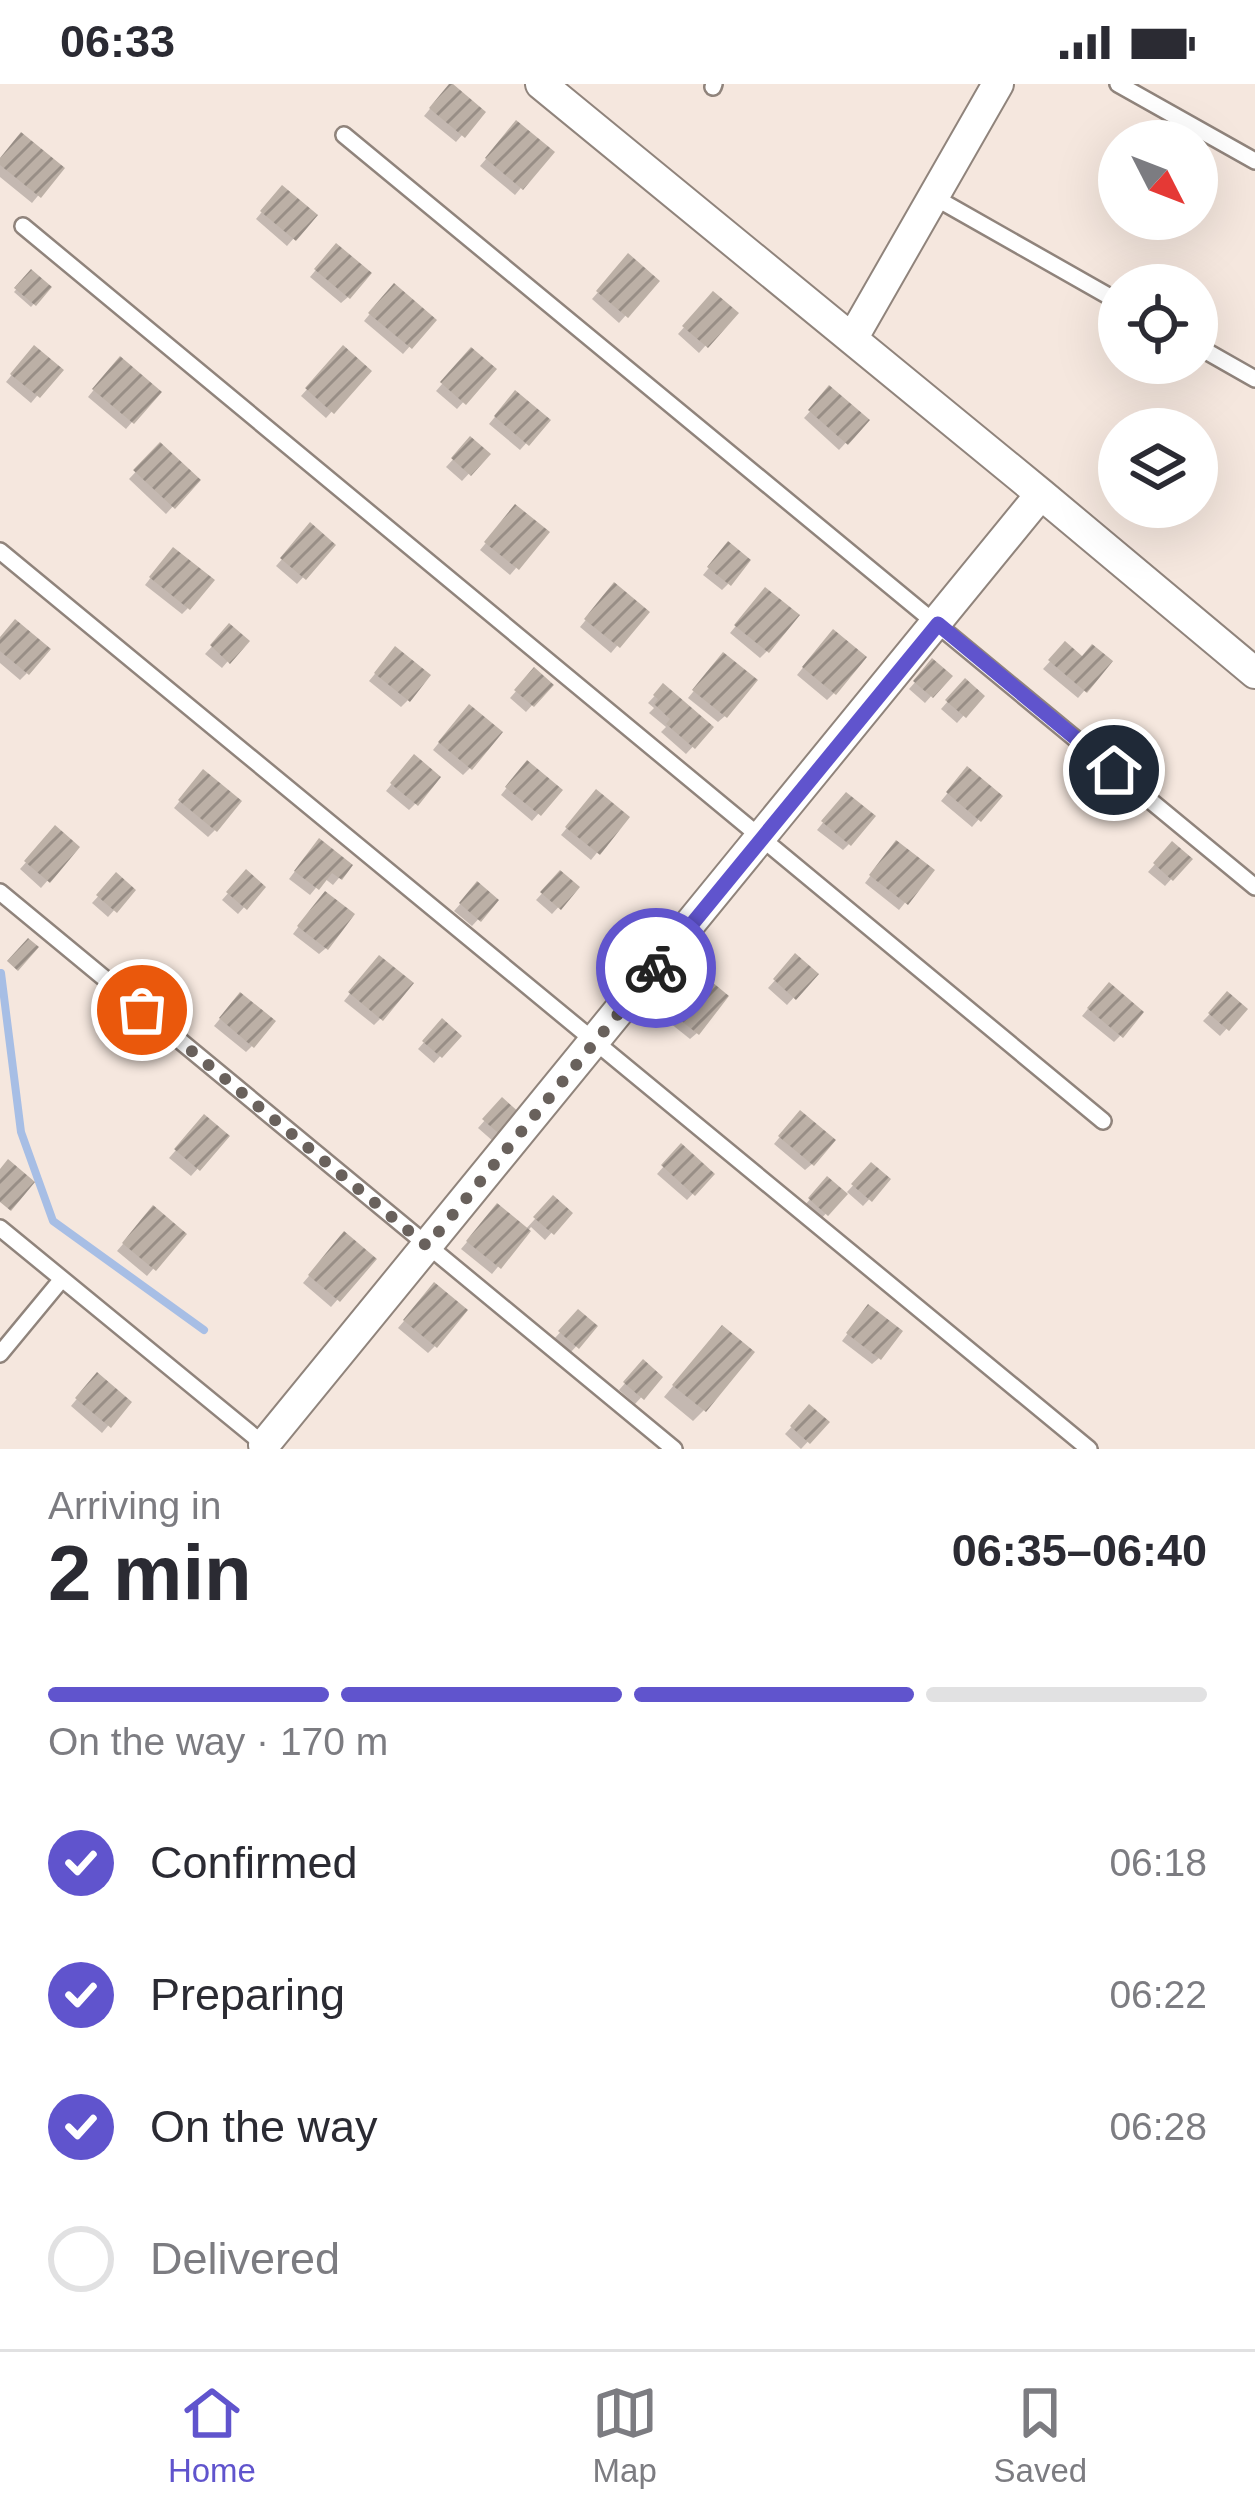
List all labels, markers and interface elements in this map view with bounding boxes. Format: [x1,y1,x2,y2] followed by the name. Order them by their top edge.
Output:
[60,16,175,67] text: 06:33
[1098,120,1218,240] north arrow
[1098,120,1218,528] map controls
[1098,264,1218,384] button: locate
[1098,408,1218,528] button: layers
[1063,719,1165,821] pin
[1081,737,1147,803] icon: home
[596,908,716,1028] courier
[623,935,689,1001] icon: bike
[91,959,193,1061] pin
[109,977,175,1043] icon: bag
[48,1484,221,1527] text: Arriving in
[952,1525,1207,1576] text: 06:35–06:40
[48,1529,252,1617] text: 2 min
[48,1720,388,1763] text: On the way · 170 m
[48,1830,114,1896] icon: check
[150,1837,358,1888] text: Confirmed
[1109,1841,1207,1884] text: 06:18
[48,1962,114,2028] icon: check
[150,1969,345,2020] text: Preparing
[1109,1973,1207,2016] text: 06:22
[48,2094,114,2160] icon: check
[150,2101,378,2152] text: On the way
[1109,2105,1207,2148] text: 06:28
[150,2233,340,2284] text: Delivered
[168,2380,256,2490] tab: Home
[592,2380,658,2490] tab: Map
[994,2380,1087,2490] tab: Saved

